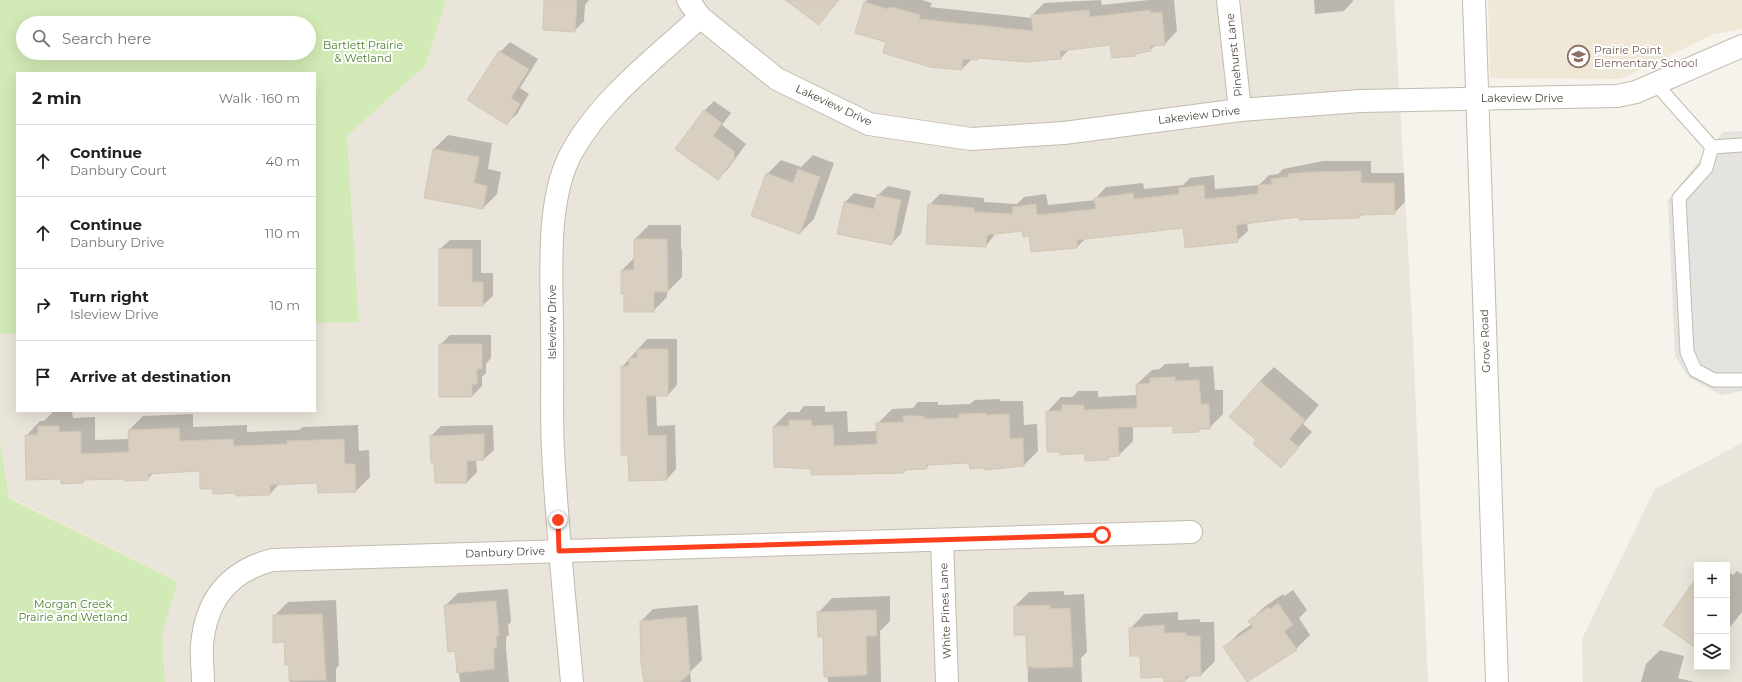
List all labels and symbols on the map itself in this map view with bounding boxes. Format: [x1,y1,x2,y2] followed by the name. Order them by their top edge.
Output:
[1223,12,1245,97] street label: Pinehurst Lane
[323,38,403,65] park label: Bartlett Prairie & Wetland
[1566,43,1592,69] school or university icon: Prairie Point Elementary School
[1594,43,1698,70] place label: Prairie Point Elementary School
[794,81,875,129] street label: Lakeview Drive
[1481,91,1564,105] street label: Lakeview Drive
[1157,103,1241,127] street label: Lakeview Drive
[545,284,559,360] street label: Isleview Drive
[1477,309,1493,373] street label: Grove Road
[549,511,567,529] route end
[1093,526,1111,544] route start
[465,544,546,560] street label: Danbury Drive
[936,562,954,659] street label: White Pines Lane
[18,597,128,624] park label: Morgan Creek Prairie and Wetland

